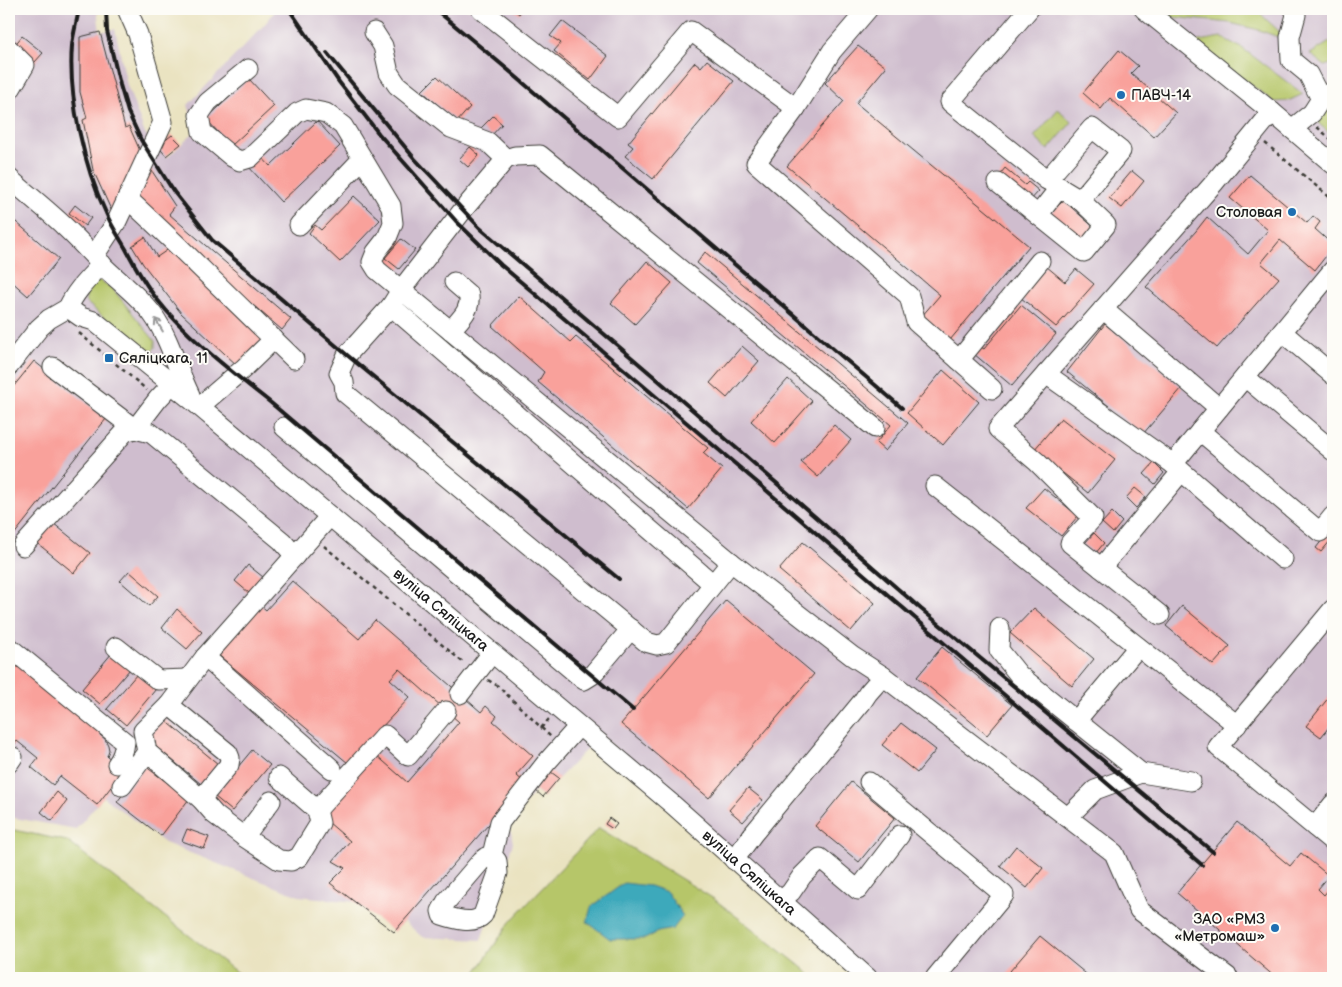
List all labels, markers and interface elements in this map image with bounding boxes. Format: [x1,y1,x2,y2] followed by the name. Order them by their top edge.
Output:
[1131,86,1191,105] place label: ПАВЧ-14
[1115,89,1127,101] marker: ПАВЧ-14
[1216,203,1282,222] place label: Столовая
[1286,206,1298,218] marker: Столовая
[153,318,163,332] one-way arrow
[119,349,208,368] place label: Сяліцкага, 11
[103,352,115,364] marker: Сяліцкага, 11
[389,564,493,656] street label: вуліца Сяліцкага
[698,826,800,919] street label: вуліца Сяліцкага
[1174,910,1265,946] place label: ЗАО «РМЗ «Метромаш»
[1269,922,1281,934] marker: ЗАО «РМЗ «Метромаш»

